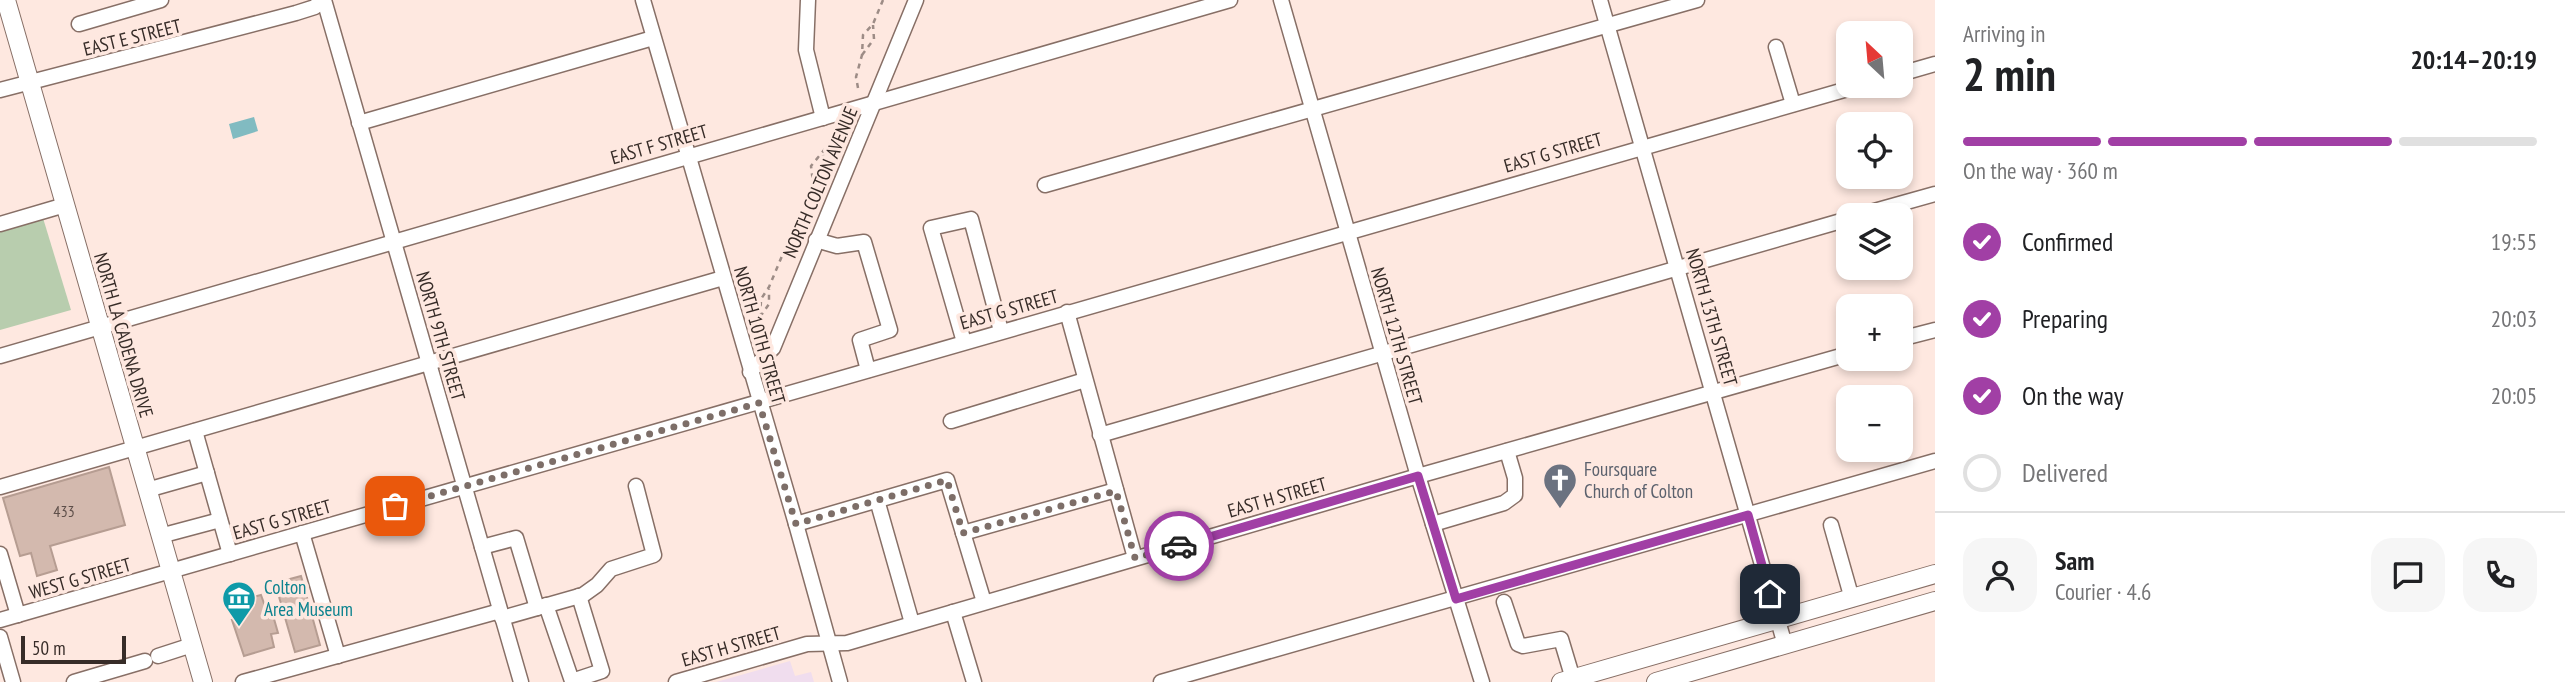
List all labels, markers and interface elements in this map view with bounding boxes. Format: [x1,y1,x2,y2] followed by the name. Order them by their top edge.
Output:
[81,13,184,61] street label: EAST E STREET
[1963,19,2045,48] text: Arriving in
[1836,21,1913,98] north arrow
[1836,21,1913,462] map controls
[2410,43,2537,76] text: 20:14–20:19
[1963,44,2056,104] text: 2 min
[777,103,863,261] street label: NORTH COLTON AVENUE
[1836,112,1913,189] button: locate
[608,119,711,169] street label: EAST F STREET
[1501,126,1605,177] street label: EAST G STREET
[1963,156,2118,185] text: On the way · 360 m
[1836,203,1913,280] button: layers
[1963,223,2001,261] icon: check
[2022,225,2113,258] text: Confirmed
[2491,227,2537,256] text: 19:55
[1681,245,1743,389] street label: NORTH 13TH STREET
[89,250,159,420] street label: NORTH LA CADENA DRIVE
[729,263,791,407] street label: NORTH 10TH STREET
[1366,264,1428,408] street label: NORTH 12TH STREET
[411,269,471,404] street label: NORTH 9TH STREET
[957,283,1061,334] street label: EAST G STREET
[1836,294,1913,371] button: +
[1963,300,2001,338] icon: check
[2022,302,2108,335] text: Preparing
[2491,304,2537,333] text: 20:03
[1963,377,2001,415] icon: check
[2022,379,2124,412] text: On the way
[2491,381,2537,410] text: 20:05
[1836,385,1913,462] button: −
[2022,456,2108,489] text: Delivered
[1584,457,1693,503] place label: Foursquare Church of Colton
[1541,461,1579,510] church icon: Foursquare Church of Colton
[1225,471,1330,523] street label: EAST H STREET
[365,476,425,536] pin
[376,487,414,525] icon: bag
[230,493,334,544] street label: EAST G STREET
[53,501,75,521] house number: 433
[1144,511,1214,581] courier
[1160,527,1198,565] icon: car
[1963,538,2037,612] button: person
[2371,538,2445,612] button: chat
[2463,538,2537,612] button: phone
[2055,544,2094,577] text: Sam
[26,552,134,604] street label: WEST G STREET
[1740,564,1800,624] pin
[264,575,353,621] place label: Colton Area Museum
[1751,575,1789,613] icon: home
[2055,577,2151,606] text: Courier · 4.6
[220,579,258,628] museum icon: Colton Area Museum
[679,620,784,672] street label: EAST H STREET
[21,633,126,665] scale bar
[32,636,66,660] text: 50 m

